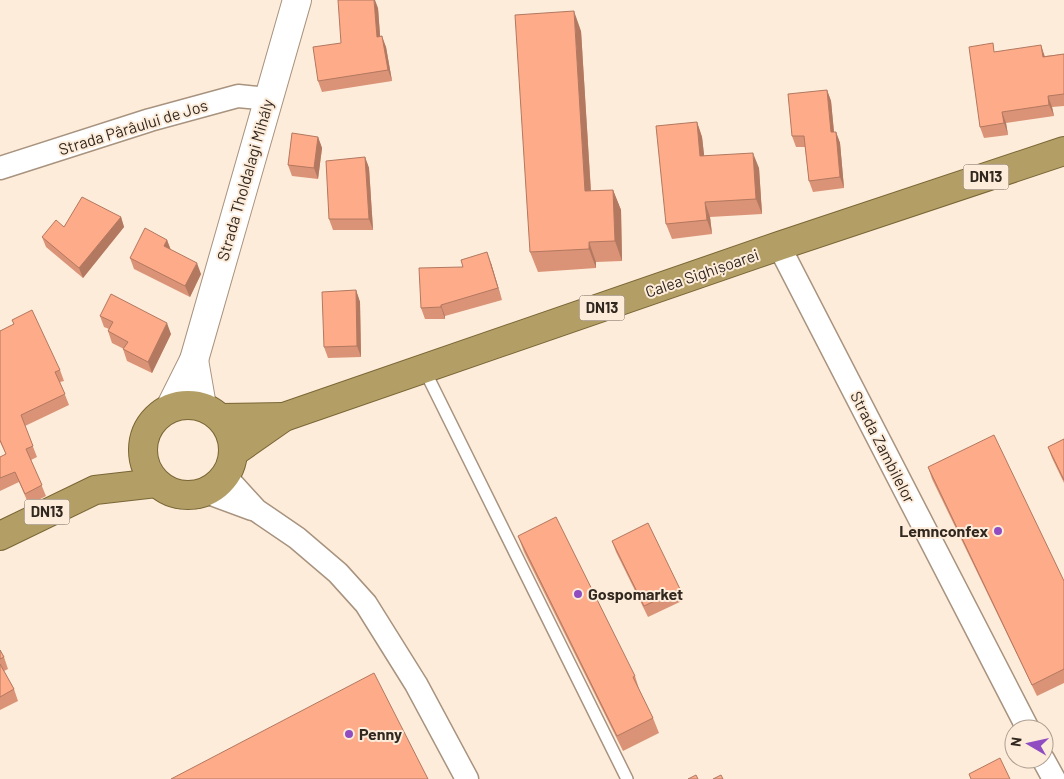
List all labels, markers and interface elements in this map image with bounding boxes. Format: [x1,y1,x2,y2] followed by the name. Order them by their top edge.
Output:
[56,95,210,158] street label: Strada Pârâului de Jos
[212,96,277,263] street label: Strada Tholdalagi Mihály
[964,164,1008,190] road number: DN13
[643,244,761,301] street label: Calea Sighișoarei
[580,296,624,320] road number: DN13
[847,388,920,506] street label: Strada Zambilelor
[24,500,70,524] road number: DN13
[899,521,988,540] place label: Lemnconfex
[992,525,1004,537] marker: Lemnconfex
[588,584,683,603] place label: Gospomarket
[572,588,584,600] marker: Gospomarket
[1004,719,1054,769] north arrow
[359,724,402,743] place label: Penny
[343,728,355,740] marker: Penny
[1007,736,1025,748] text: N

